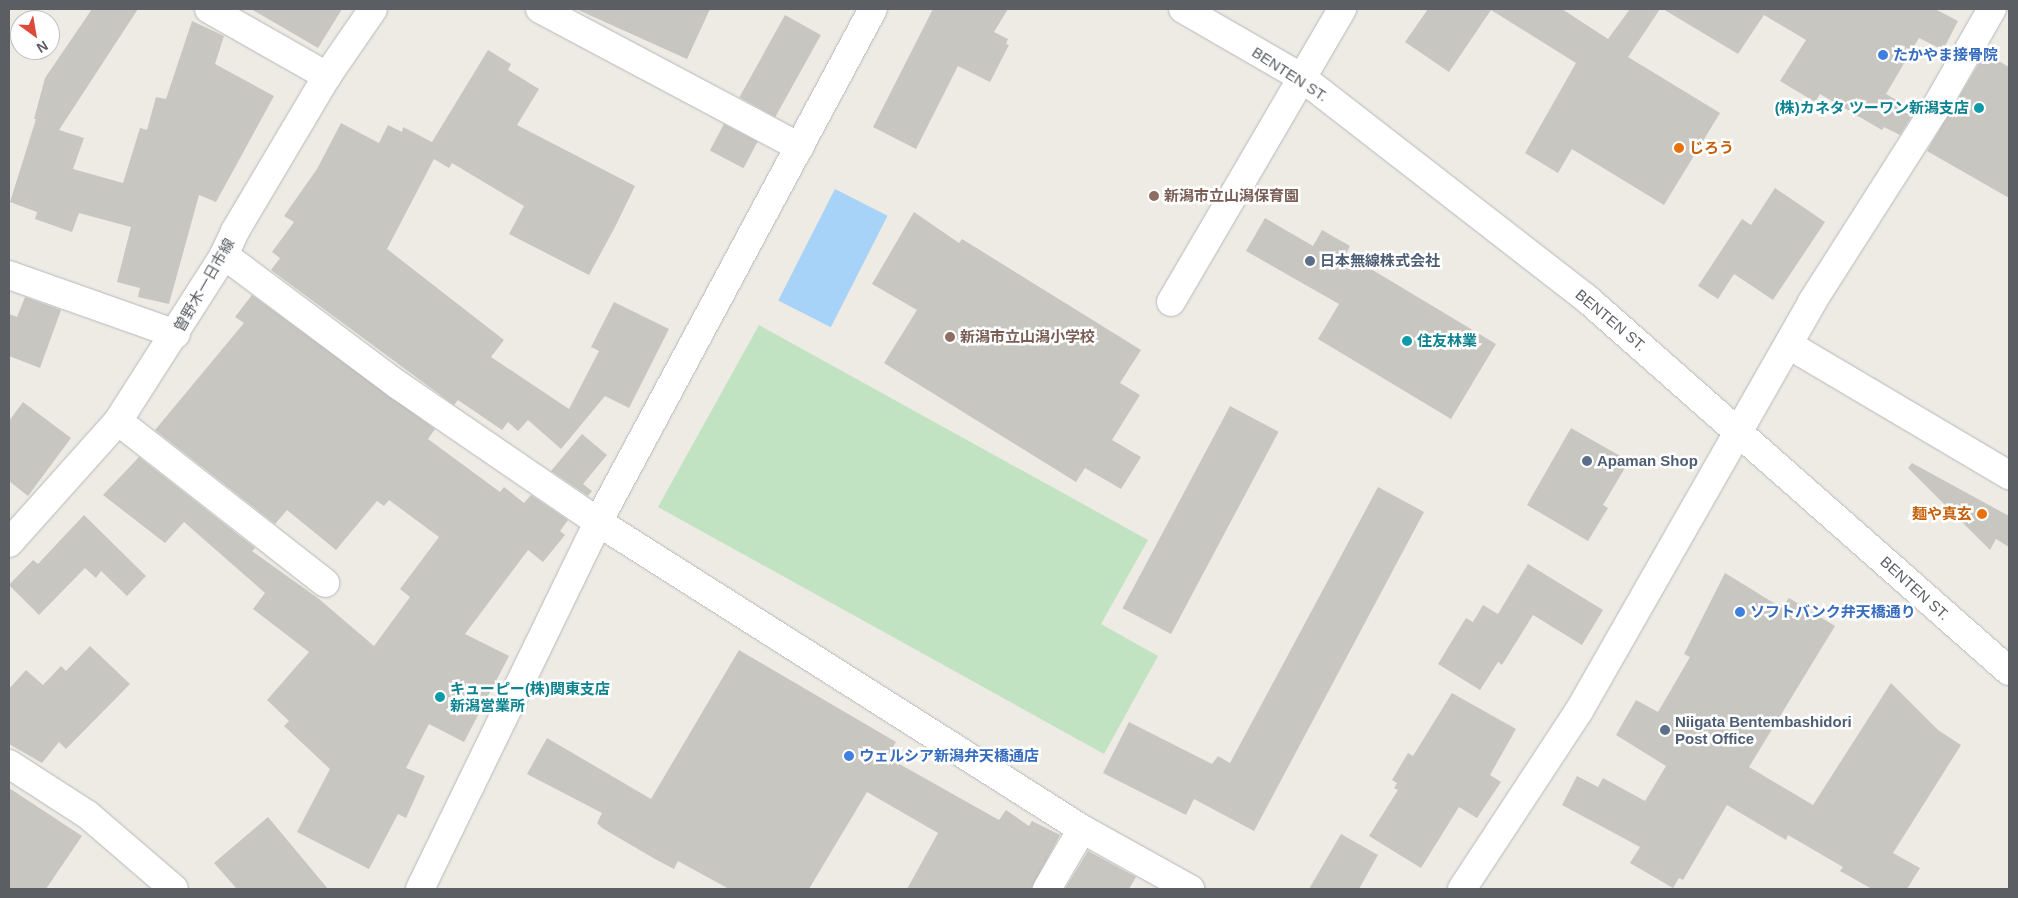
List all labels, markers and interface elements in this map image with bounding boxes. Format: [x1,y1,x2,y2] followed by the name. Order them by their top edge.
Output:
[10,10,60,60] north arrow
[34,37,51,56] text: N
[1249,43,1331,105] street label: BENTEN ST.
[1893,46,1998,64] place label: たかやま接骨院
[1877,49,1889,61] marker: たかやま接骨院
[1775,99,1969,117] place label: (株)カネタ ツーワン新潟支店
[1973,102,1985,114] marker: (株)カネタ ツーワン新潟支店
[1689,139,1734,157] place label: じろう
[1673,142,1685,154] marker: じろう
[1164,187,1299,205] place label: 新潟市立山潟保育園
[1148,190,1160,202] marker: 新潟市立山潟保育園
[170,235,238,335] street label: 曽野木一日市線
[1320,252,1440,270] place label: 日本無線株式会社
[1304,255,1316,267] marker: 日本無線株式会社
[1572,285,1650,355] street label: BENTEN ST.
[960,328,1095,346] place label: 新潟市立山潟小学校
[944,331,956,343] marker: 新潟市立山潟小学校
[1417,332,1477,350] place label: 住友林業
[1401,335,1413,347] marker: 住友林業
[1597,452,1698,470] place label: Apaman Shop
[1581,455,1593,467] marker: Apaman Shop
[1912,505,1972,523] place label: 麺や真玄
[1976,508,1988,520] marker: 麺や真玄
[1877,552,1953,624] street label: BENTEN ST.
[1750,603,1915,621] place label: ソフトバンク弁天橋通り
[1734,606,1746,618] marker: ソフトバンク弁天橋通り
[450,679,610,714] place label: キューピー(株)関東支店 新潟営業所
[434,691,446,703] marker: キューピー(株)関東支店 新潟営業所
[1675,712,1852,747] place label: Niigata Bentembashidori Post Office
[1659,724,1671,736] marker: Niigata Bentembashidori Post Office
[859,747,1039,765] place label: ウェルシア新潟弁天橋通店
[843,750,855,762] marker: ウェルシア新潟弁天橋通店

